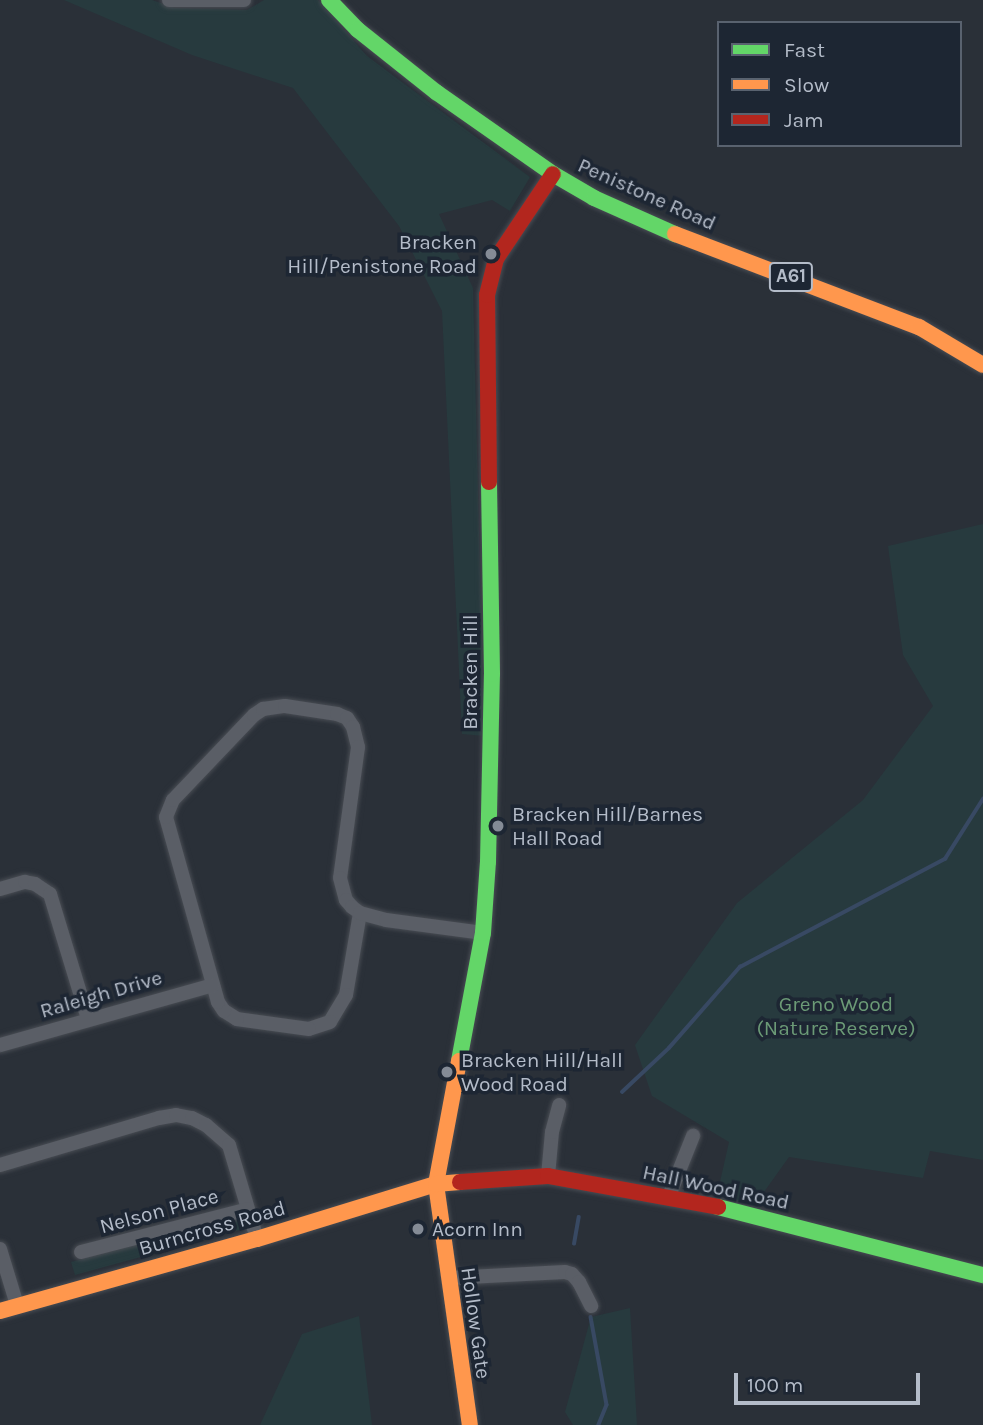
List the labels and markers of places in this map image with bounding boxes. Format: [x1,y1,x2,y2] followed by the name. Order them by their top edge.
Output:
[287,229,477,279] place label: Bracken Hill/Penistone Road
[483,246,499,262] marker: Bracken Hill/Penistone Road
[512,801,703,851] place label: Bracken Hill/Barnes Hall Road
[490,818,506,834] marker: Bracken Hill/Barnes Hall Road
[461,1047,623,1097] place label: Bracken Hill/Hall Wood Road
[439,1064,455,1080] marker: Bracken Hill/Hall Wood Road
[432,1216,523,1242] place label: Acorn Inn
[410,1221,426,1237] marker: Acorn Inn

